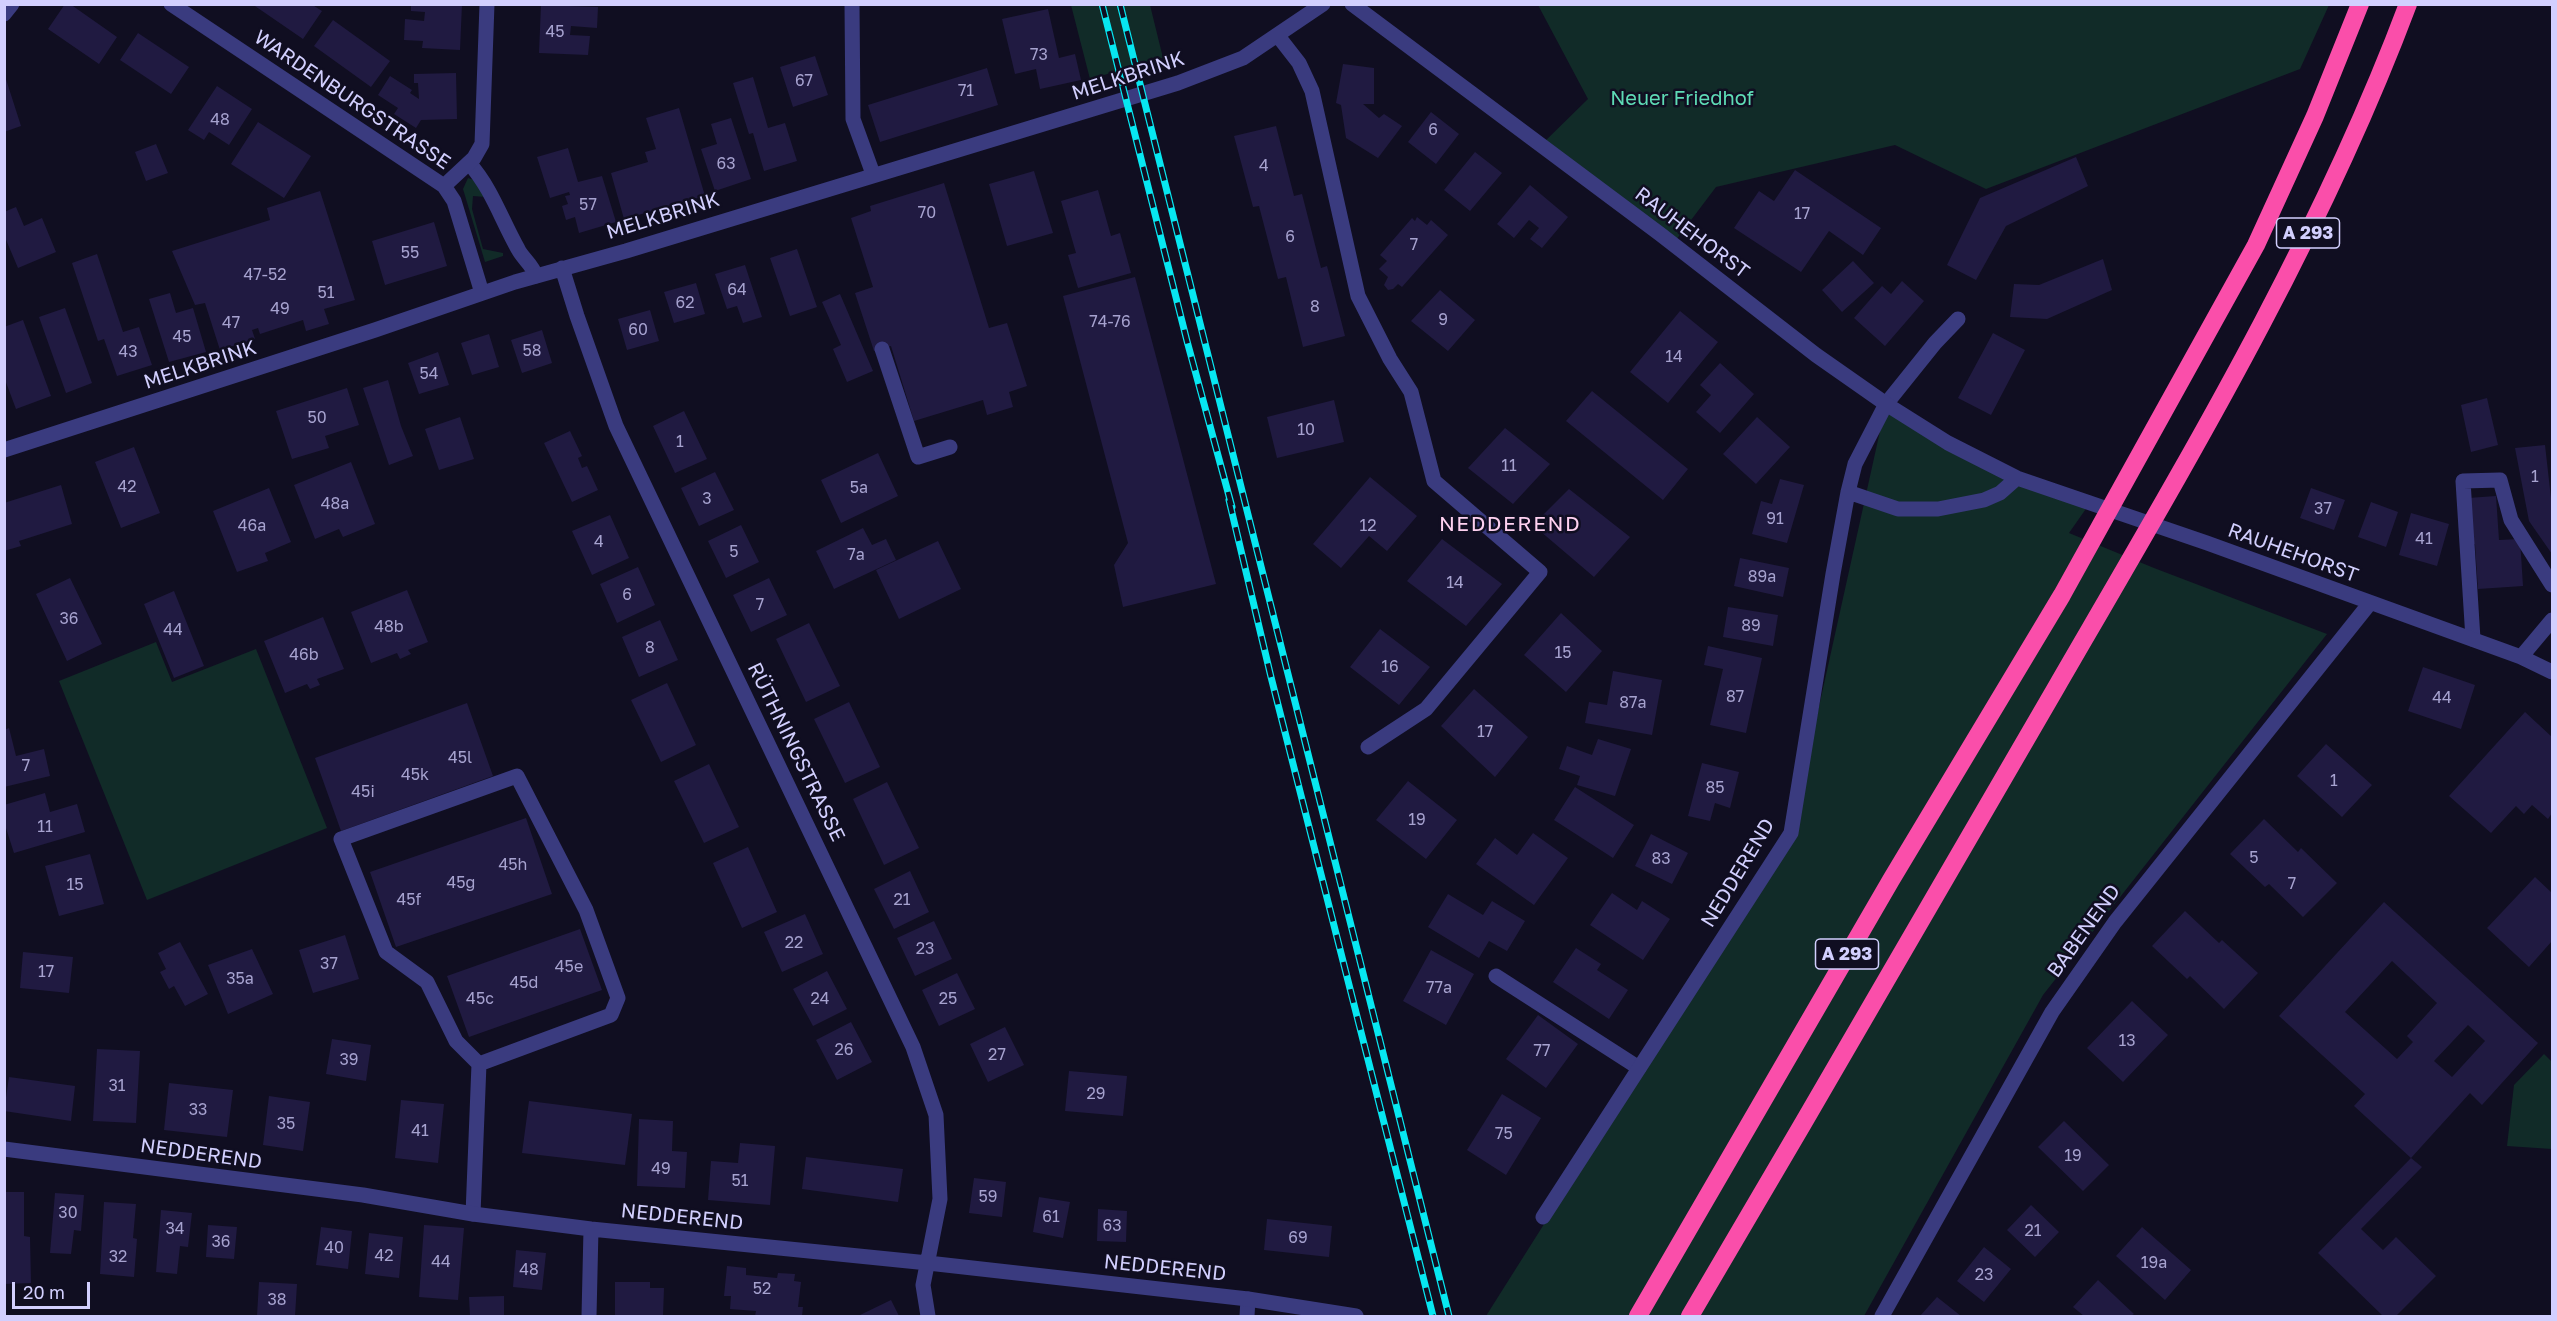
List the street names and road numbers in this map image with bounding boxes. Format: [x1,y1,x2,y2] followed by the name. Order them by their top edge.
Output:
[249,25,455,175] street label: WARDENBURGSTRASSE
[1069,47,1187,105] street label: MELKBRINK
[1630,182,1754,284] street label: RAUHEHORST
[604,187,722,245] street label: MELKBRINK
[2276,218,2340,248] road number: A 293
[141,336,259,394] street label: MELKBRINK
[2225,518,2361,588] street label: RAUHEHORST
[742,659,850,845] street label: RÜTHNINGSTRASSE
[1696,814,1780,932] street label: NEDDEREND
[2042,880,2126,982] street label: BABENEND
[1816,939,1878,969] road number: A 293
[139,1134,263,1174] street label: NEDDEREND
[620,1199,744,1235] street label: NEDDEREND
[1103,1250,1227,1286] street label: NEDDEREND

